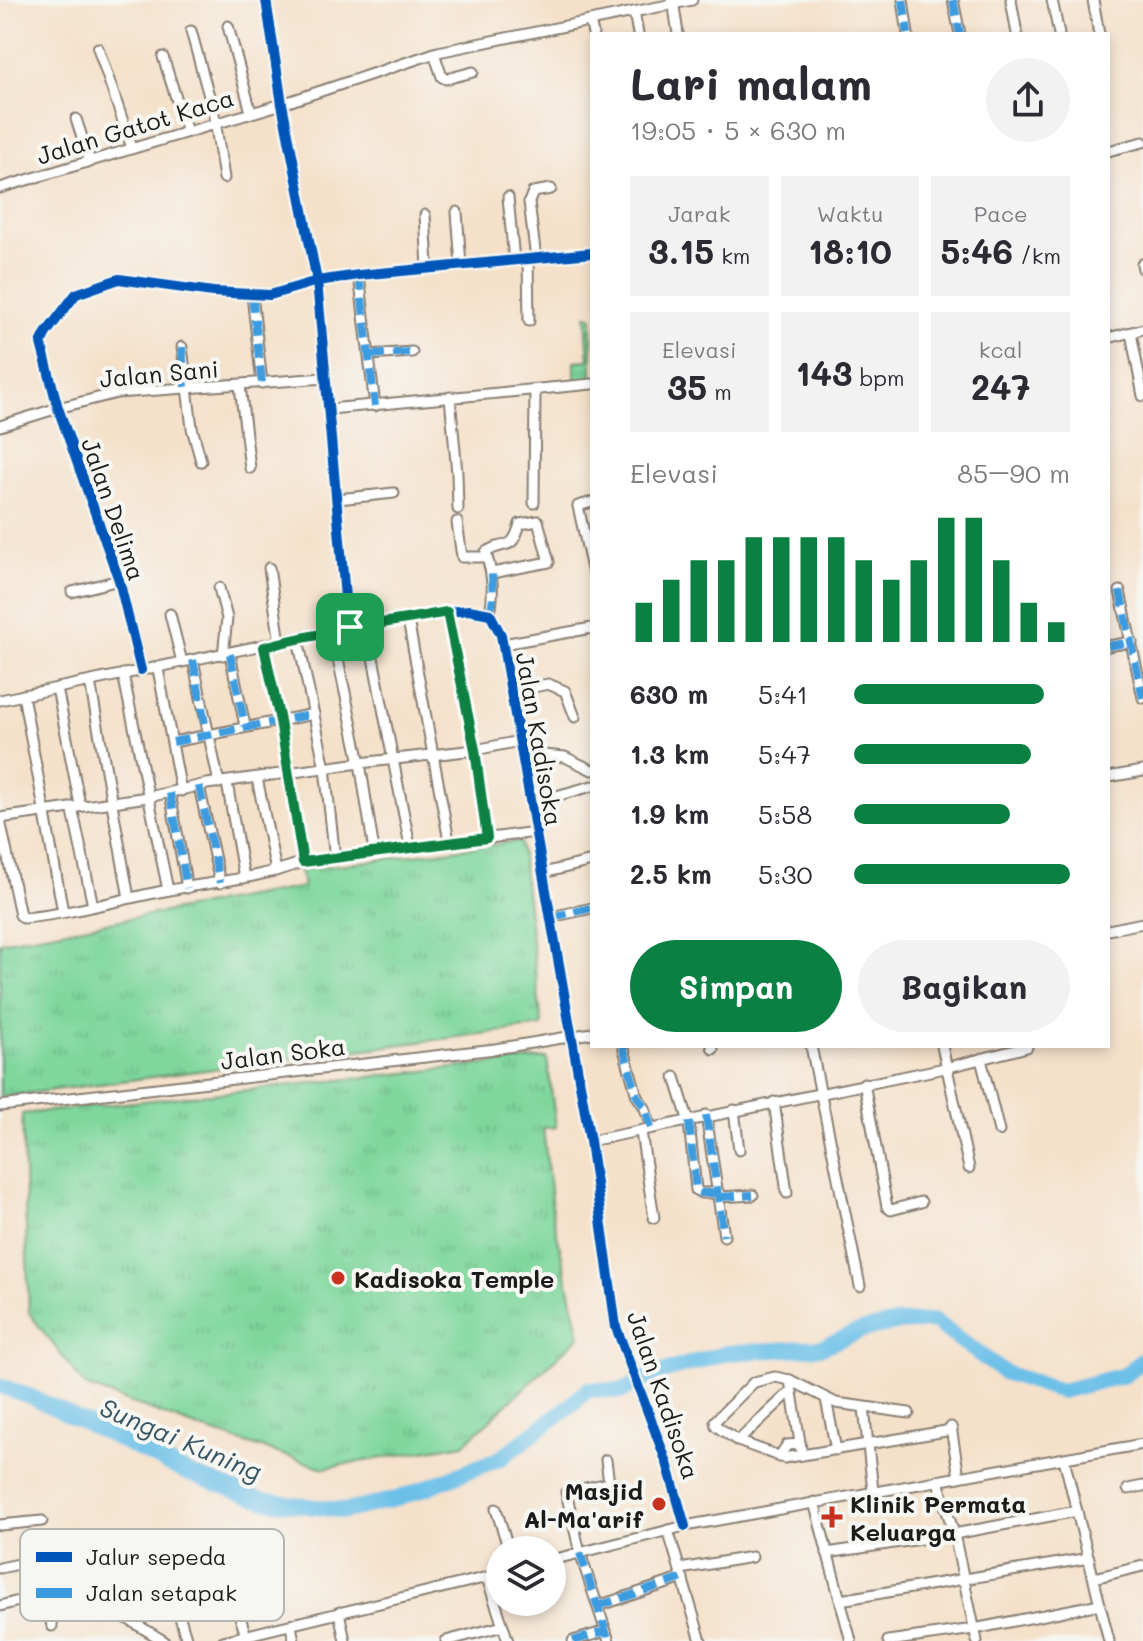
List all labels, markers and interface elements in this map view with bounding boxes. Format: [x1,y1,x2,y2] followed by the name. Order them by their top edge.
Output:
[630,54,872,111] text: Lari malam
[986,58,1070,142] button: share
[33,81,237,171] street label: Jalan Gatot Kaca
[630,113,846,147] text: 19:05 · 5 × 630 m
[668,199,730,228] text: Jarak
[817,199,883,228] text: Waktu
[974,199,1028,228] text: Pace
[648,228,714,273] text: 3.15
[808,228,892,273] text: 18:10
[940,228,1013,273] text: 5:46
[714,241,750,270] text: km
[1013,241,1061,270] text: /km
[662,335,737,364] text: Elevasi
[979,335,1023,364] text: kcal
[795,350,852,395] text: 143
[98,352,220,394] street label: Jalan Sani
[852,363,905,392] text: bpm
[667,364,707,409] text: 35
[971,364,1030,409] text: 247
[707,377,732,406] text: m
[75,434,153,584] street label: Jalan Delima
[630,456,718,490] text: Elevasi
[957,456,1070,490] text: 85–90 m
[316,593,384,661] pin
[328,605,372,649] icon: arrive
[509,650,571,828] street label: Jalan Kadisoka
[630,677,708,711] text: 630 m
[758,677,808,711] text: 5:41
[630,737,709,771] text: 1.3 km
[758,737,811,771] text: 5:47
[630,797,709,831] text: 1.9 km
[758,797,812,831] text: 5:58
[630,857,712,891] text: 2.5 km
[758,857,813,891] text: 5:30
[630,940,842,1032] button: Simpan
[858,940,1070,1032] button: Bagikan
[219,1030,347,1076] street label: Jalan Soka
[354,1263,554,1294] place label: Kadisoka Temple
[329,1269,347,1287] marker: Kadisoka Temple
[621,1307,707,1483] street label: Jalan Kadisoka
[95,1390,267,1488] water label: Sungai Kuning
[523,1475,644,1534] place label: Masjid Al-Ma'arif
[850,1488,1026,1547] place label: Klinik Permata Keluarga
[650,1495,668,1513] marker: Masjid Al-Ma'arif
[821,1506,843,1528] marker: Klinik Permata Keluarga
[20,1529,284,1621] legend
[486,1536,566,1616] map controls
[486,1536,566,1616] button: layers
[86,1542,227,1571] text: Jalur sepeda
[86,1578,237,1607] text: Jalan setapak

